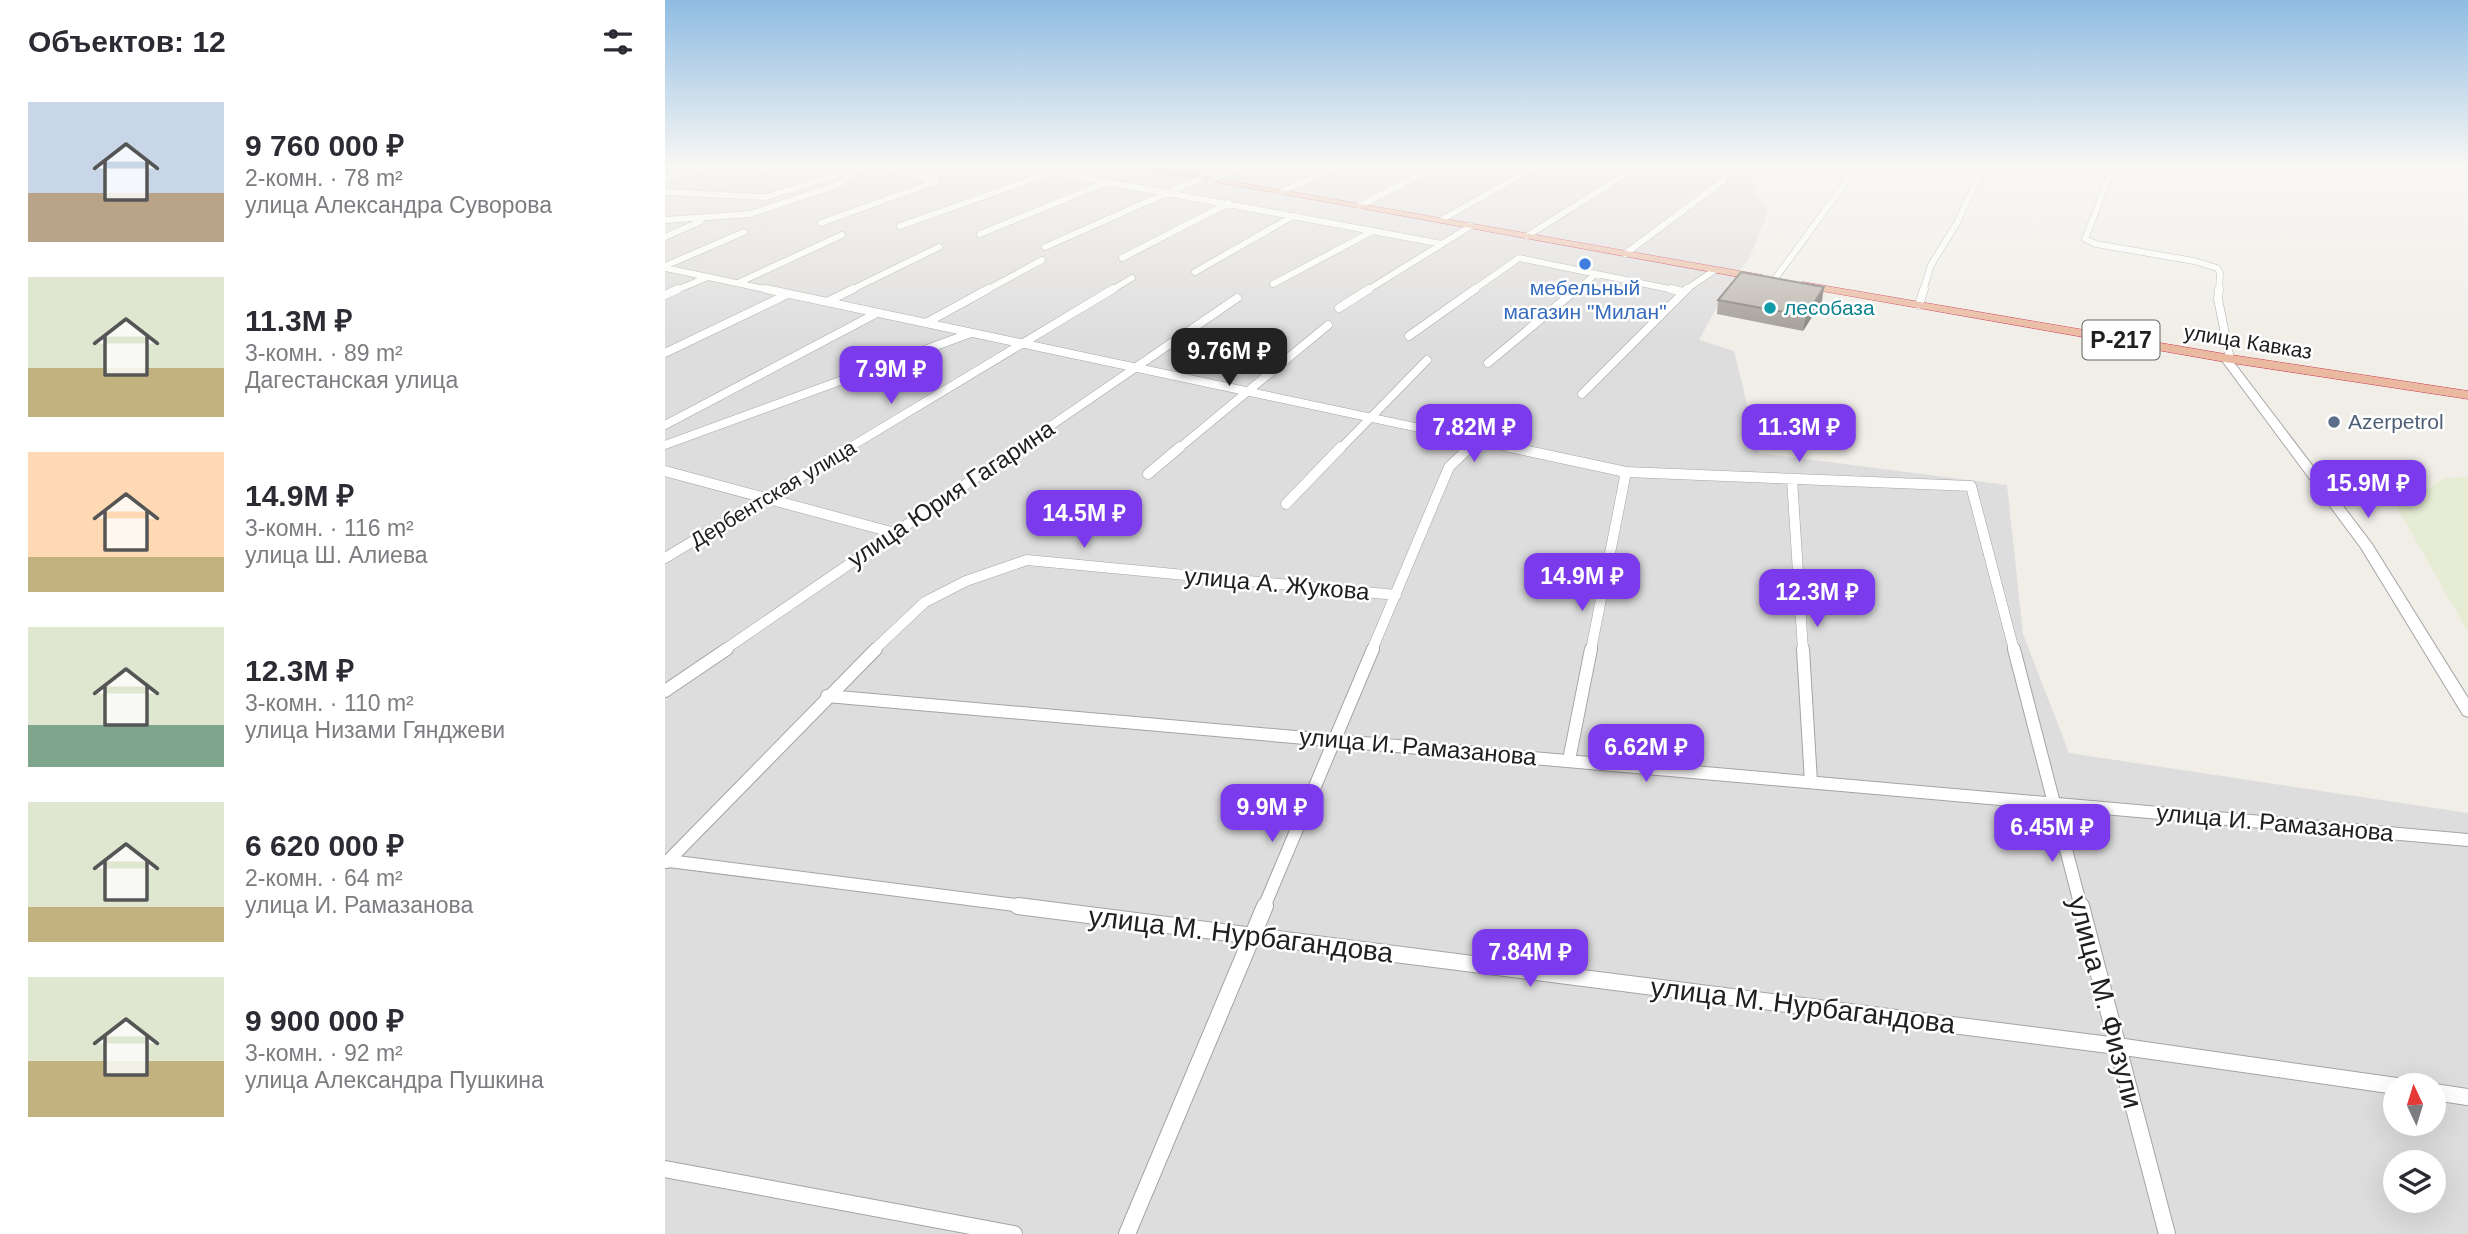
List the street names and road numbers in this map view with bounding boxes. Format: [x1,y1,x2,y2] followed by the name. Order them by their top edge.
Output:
[2083,320,2159,360] road number: Р-217
[2182,320,2314,363] street label: улица Кавказ
[842,414,1060,573] street label: улица Юрия Гагарина
[686,435,860,552] street label: Дербентская улица
[1183,562,1371,605] street label: улица А. Жукова
[1298,723,1538,770] street label: улица И. Рамазанова
[2155,799,2395,846] street label: улица И. Рамазанова
[2062,893,2149,1112] street label: улица М. Физули
[1087,900,1395,969] street label: улица М. Нурбагандова
[1649,971,1957,1040] street label: улица М. Нурбагандова

